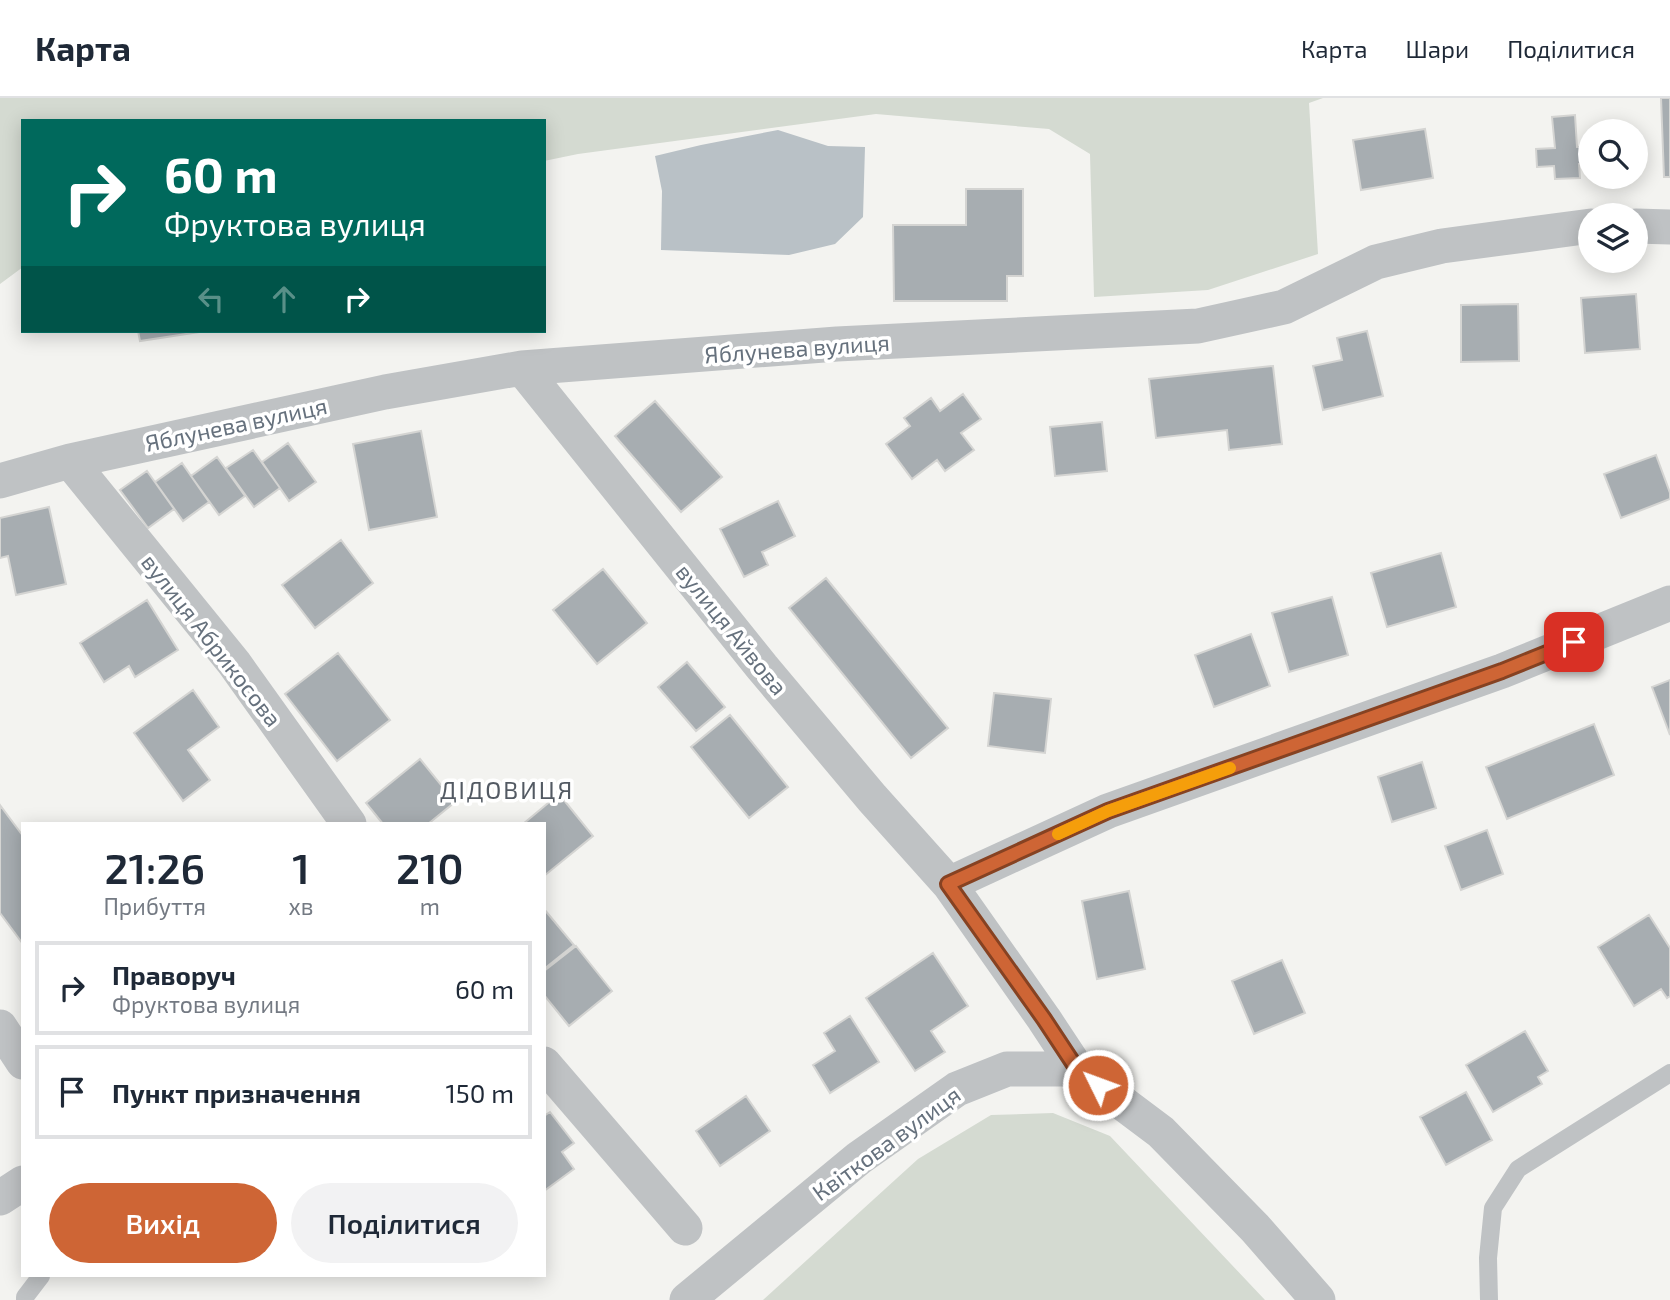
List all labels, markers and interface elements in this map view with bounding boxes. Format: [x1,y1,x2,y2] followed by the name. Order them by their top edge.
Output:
[35,28,131,68] text: Карта
[1301,34,1368,63] text: Карта
[1406,34,1469,63] text: Шари
[1507,34,1635,63] text: Поділитися
[1578,119,1648,273] map controls
[1578,119,1648,189] button: search
[164,144,278,203] text: 60 m
[49,147,140,238] icon: right
[1578,203,1648,273] button: layers
[164,204,426,242] text: Фруктова вулиця
[192,280,230,318] icon: left
[265,280,303,318] icon: ahead
[338,280,376,318] icon: right
[704,328,891,369] street label: Яблунева вулиця
[142,391,330,458] street label: Яблунева вулиця
[135,548,288,732] street label: вулиця Абрикосова
[670,558,794,701] street label: вулиця Айвова
[1544,612,1604,672] pin
[1555,623,1593,661] icon: arrive
[440,775,574,804] district label: ДІДОВИЦЯ
[104,842,205,892] text: 21:26
[292,842,310,892] text: 1
[396,842,464,892] text: 210
[103,892,206,920] text: Прибуття
[288,892,313,920] text: хв
[420,892,440,920] text: m
[112,959,236,990] text: Праворуч
[53,969,91,1007] icon: right
[455,973,514,1004] text: 60 m
[112,990,300,1018] text: Фруктова вулиця
[1061,1048,1135,1122] position arrow
[53,1073,91,1111] icon: arrive
[112,1077,361,1108] text: Пункт призначення
[445,1077,514,1108] text: 150 m
[807,1080,966,1207] street label: Квіткова вулиця
[49,1183,277,1263] button: Вихід
[291,1183,518,1263] button: Поділитися

